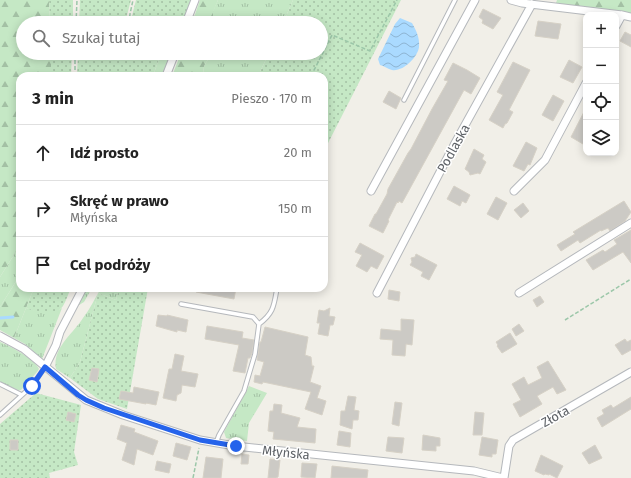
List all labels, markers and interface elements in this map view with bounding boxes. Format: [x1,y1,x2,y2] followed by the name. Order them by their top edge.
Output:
[583,12,619,156] map controls
[583,12,619,48] button: +
[16,16,328,60] search box
[30,27,52,49] icon: search
[62,29,140,47] text: Szukaj tutaj
[583,48,619,84] button: −
[583,84,619,120] button: locate
[32,88,74,109] text: 3 min
[231,91,312,106] text: Pieszo · 170 m
[583,120,619,156] button: layers
[434,122,473,175] street label: Podlaska
[32,142,54,164] icon: ahead
[70,144,139,162] text: Idź prosto
[284,145,312,160] text: 20 m
[70,192,169,210] text: Skręć w prawo
[32,198,54,220] icon: right
[278,201,312,216] text: 150 m
[70,210,118,225] text: Młyńska
[32,254,54,276] icon: arrive
[70,256,150,274] text: Cel podróży
[23,377,41,395] route start
[539,403,572,430] street label: Złota
[227,437,245,455] route end
[261,443,310,462] street label: Młyńska

